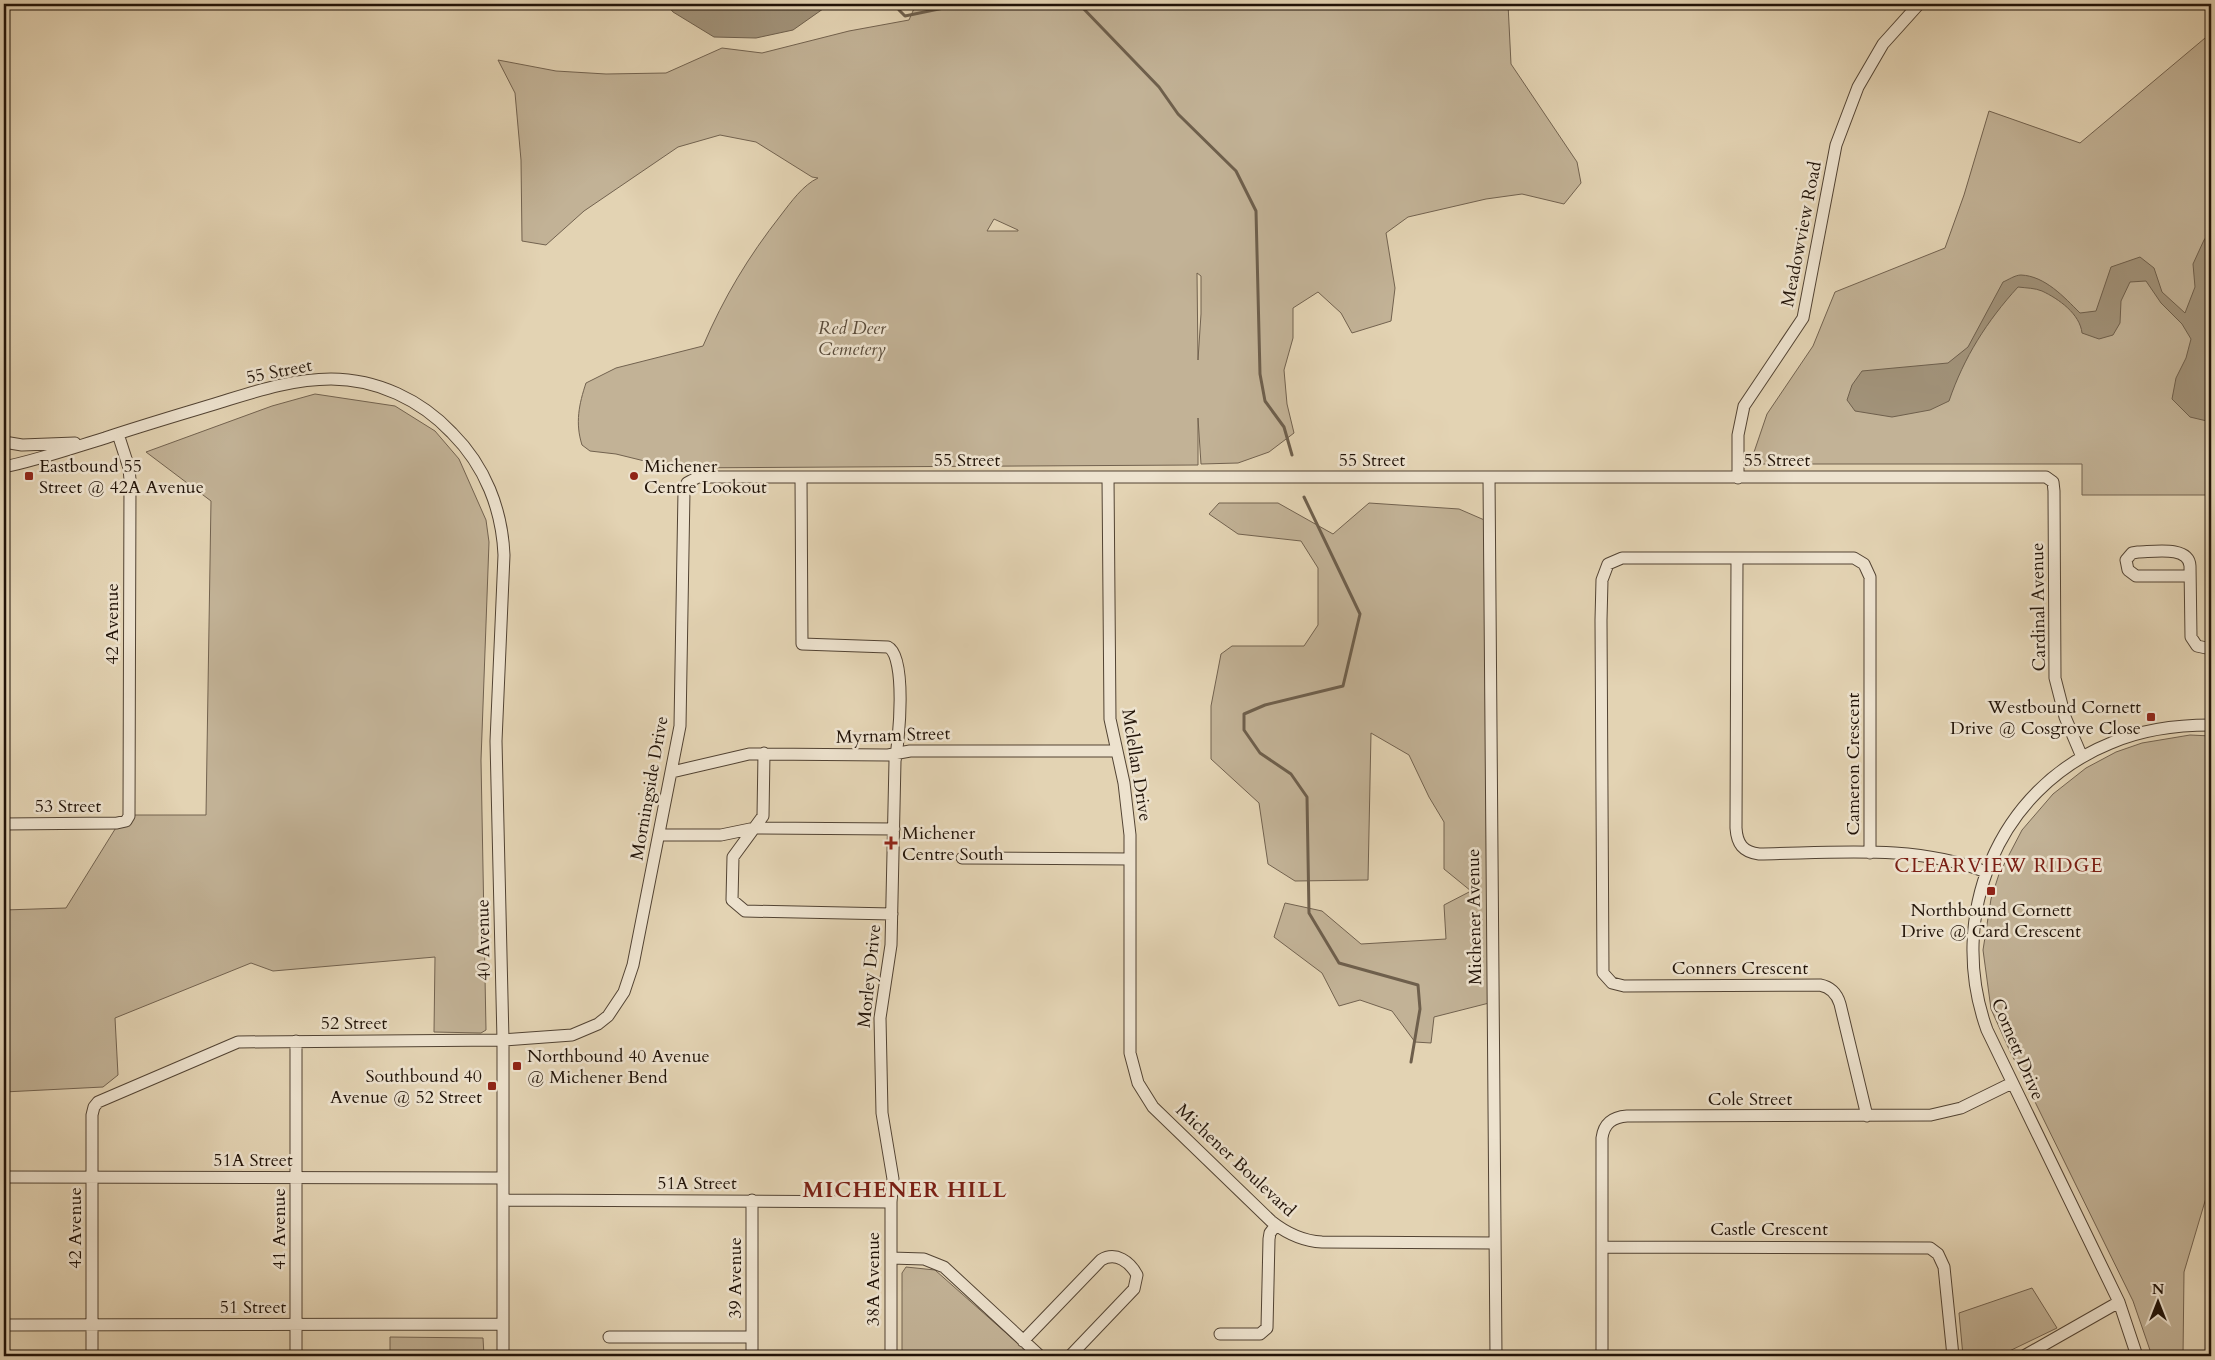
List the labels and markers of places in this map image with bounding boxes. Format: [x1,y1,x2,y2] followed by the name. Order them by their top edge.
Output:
[39,454,204,500] place label: Eastbound 55 Street @ 42A Avenue
[644,454,767,500] place label: Michener Centre Lookout
[23,470,35,482] marker: Eastbound 55 Street @ 42A Avenue
[628,470,640,482] marker: Michener Centre Lookout
[1950,695,2141,741] place label: Westbound Cornett Drive @ Cosgrove Close
[2145,711,2157,723] marker: Westbound Cornett Drive @ Cosgrove Close
[902,821,1004,867] place label: Michener Centre South
[884,836,898,850] marker: Michener Centre South
[1985,885,1997,897] marker: Northbound Cornett Drive @ Card Crescent
[1901,898,2081,944] place label: Northbound Cornett Drive @ Card Crescent
[527,1044,710,1090] place label: Northbound 40 Avenue @ Michener Bend
[511,1060,523,1072] marker: Northbound 40 Avenue @ Michener Bend
[330,1064,482,1110] place label: Southbound 40 Avenue @ 52 Street
[486,1080,498,1092] marker: Southbound 40 Avenue @ 52 Street

